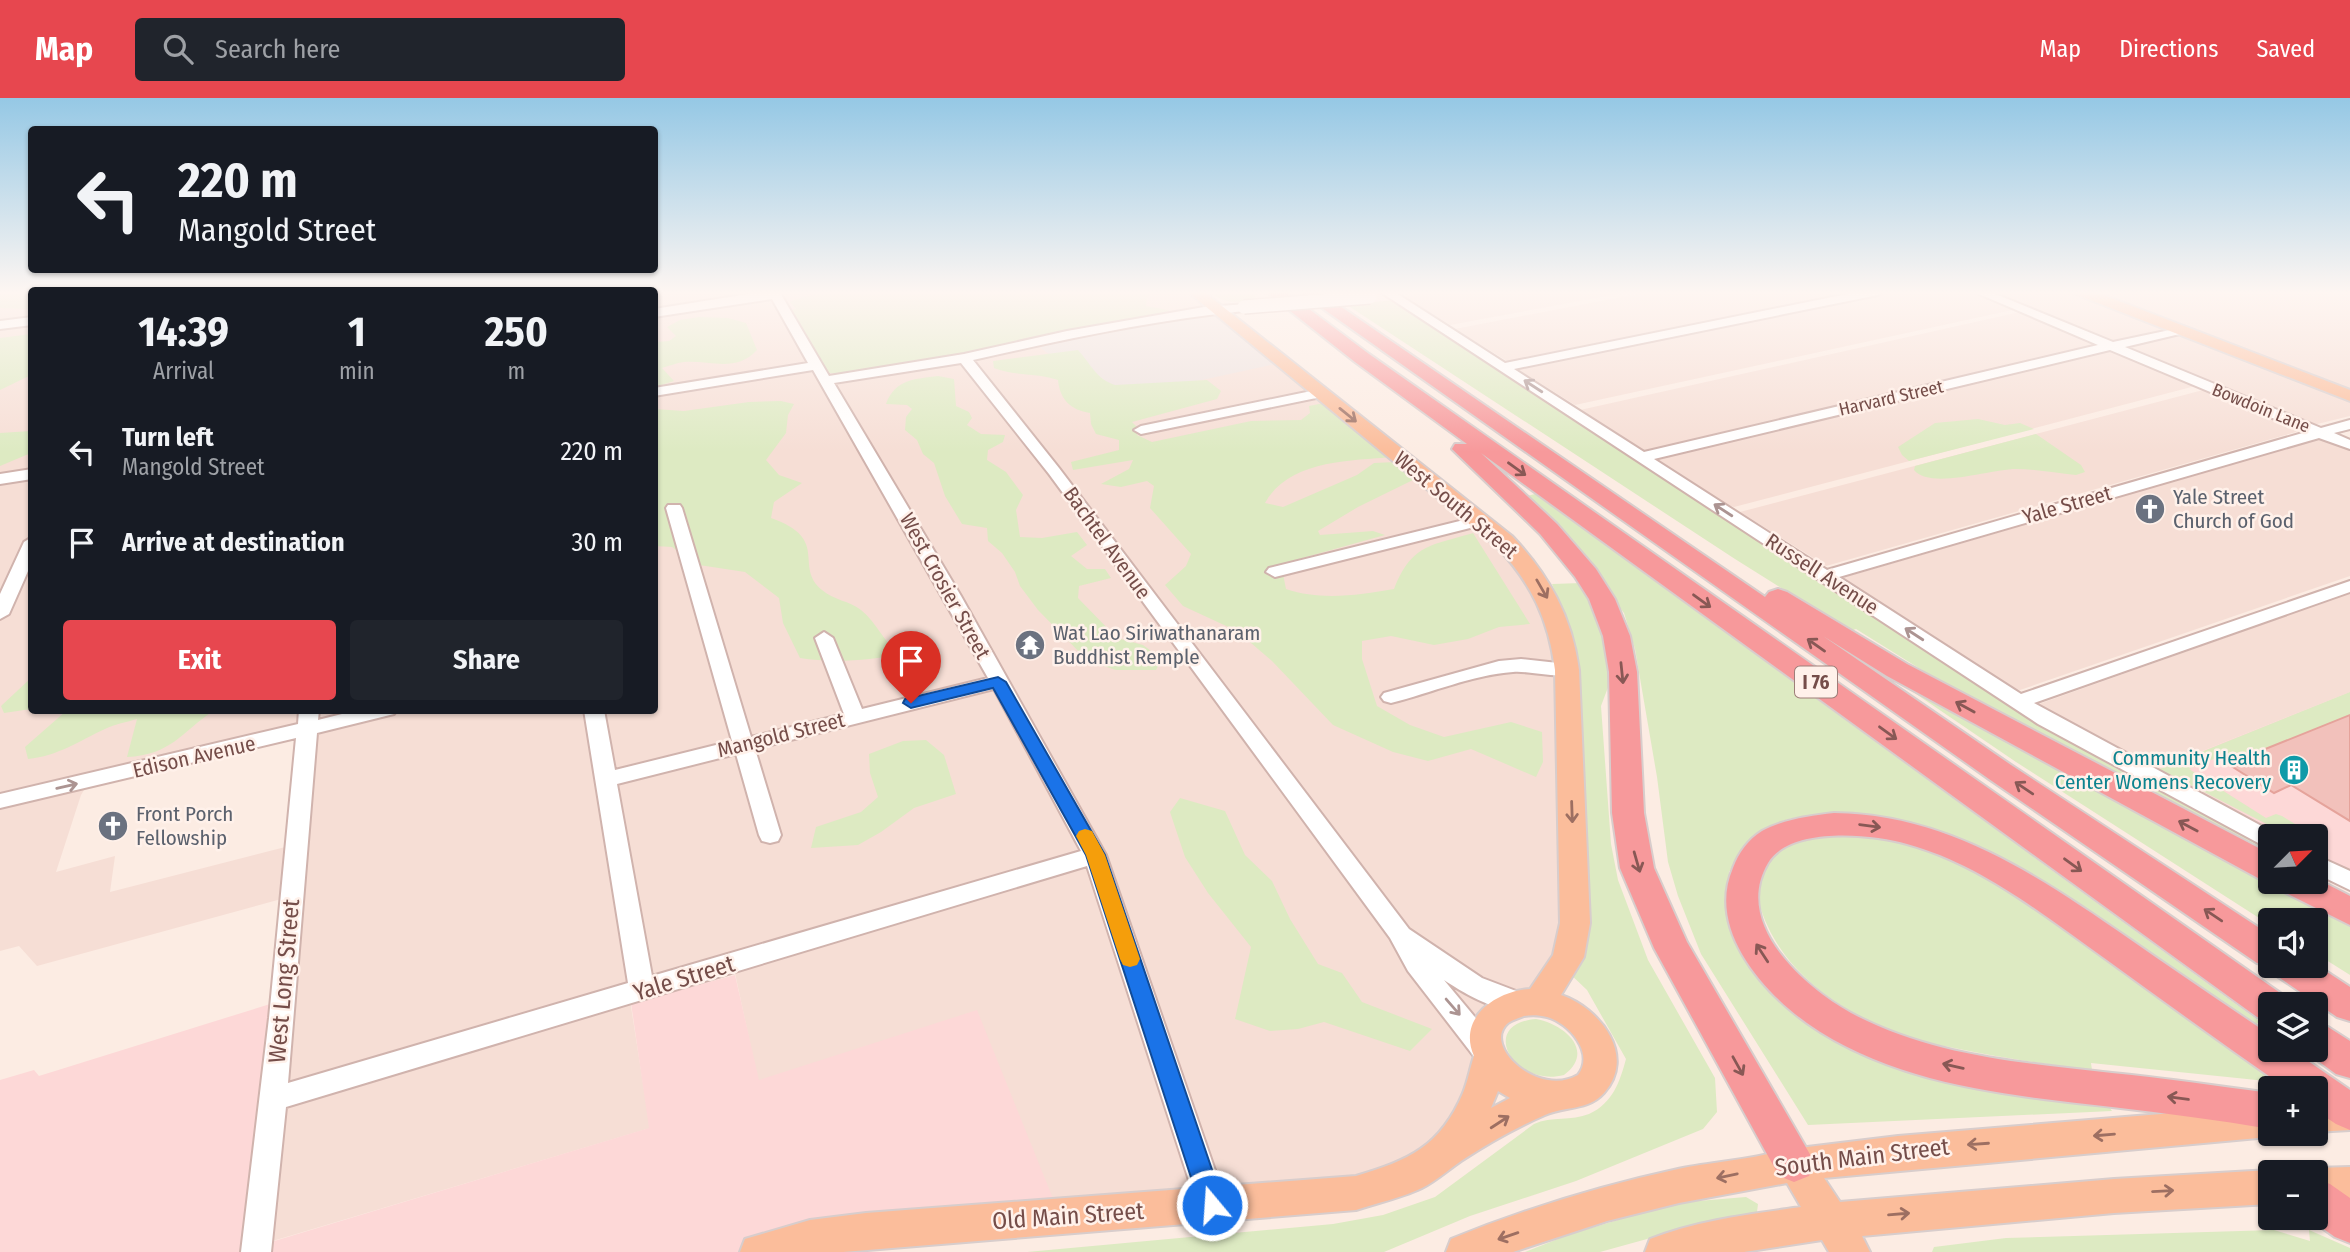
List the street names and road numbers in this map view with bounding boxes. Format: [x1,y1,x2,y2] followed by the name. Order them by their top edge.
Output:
[1837,375,1945,421] street label: Harvard Street
[2209,378,2313,438] street label: Bowdoin Lane
[1389,446,1523,564] street label: West South Street
[2020,480,2115,530] street label: Yale Street
[1058,482,1156,604] street label: Bachtel Avenue
[894,508,996,664] street label: West Crosier Street
[1761,528,1883,620] street label: Russell Avenue
[1795,666,1837,698] road number: I 76
[715,707,847,763] street label: Mangold Street
[130,730,258,784] street label: Edison Avenue
[263,898,305,1064] street label: West Long Street
[630,949,738,1007] street label: Yale Street
[1773,1132,1951,1182] street label: South Main Street
[991,1197,1145,1235] street label: Old Main Street

